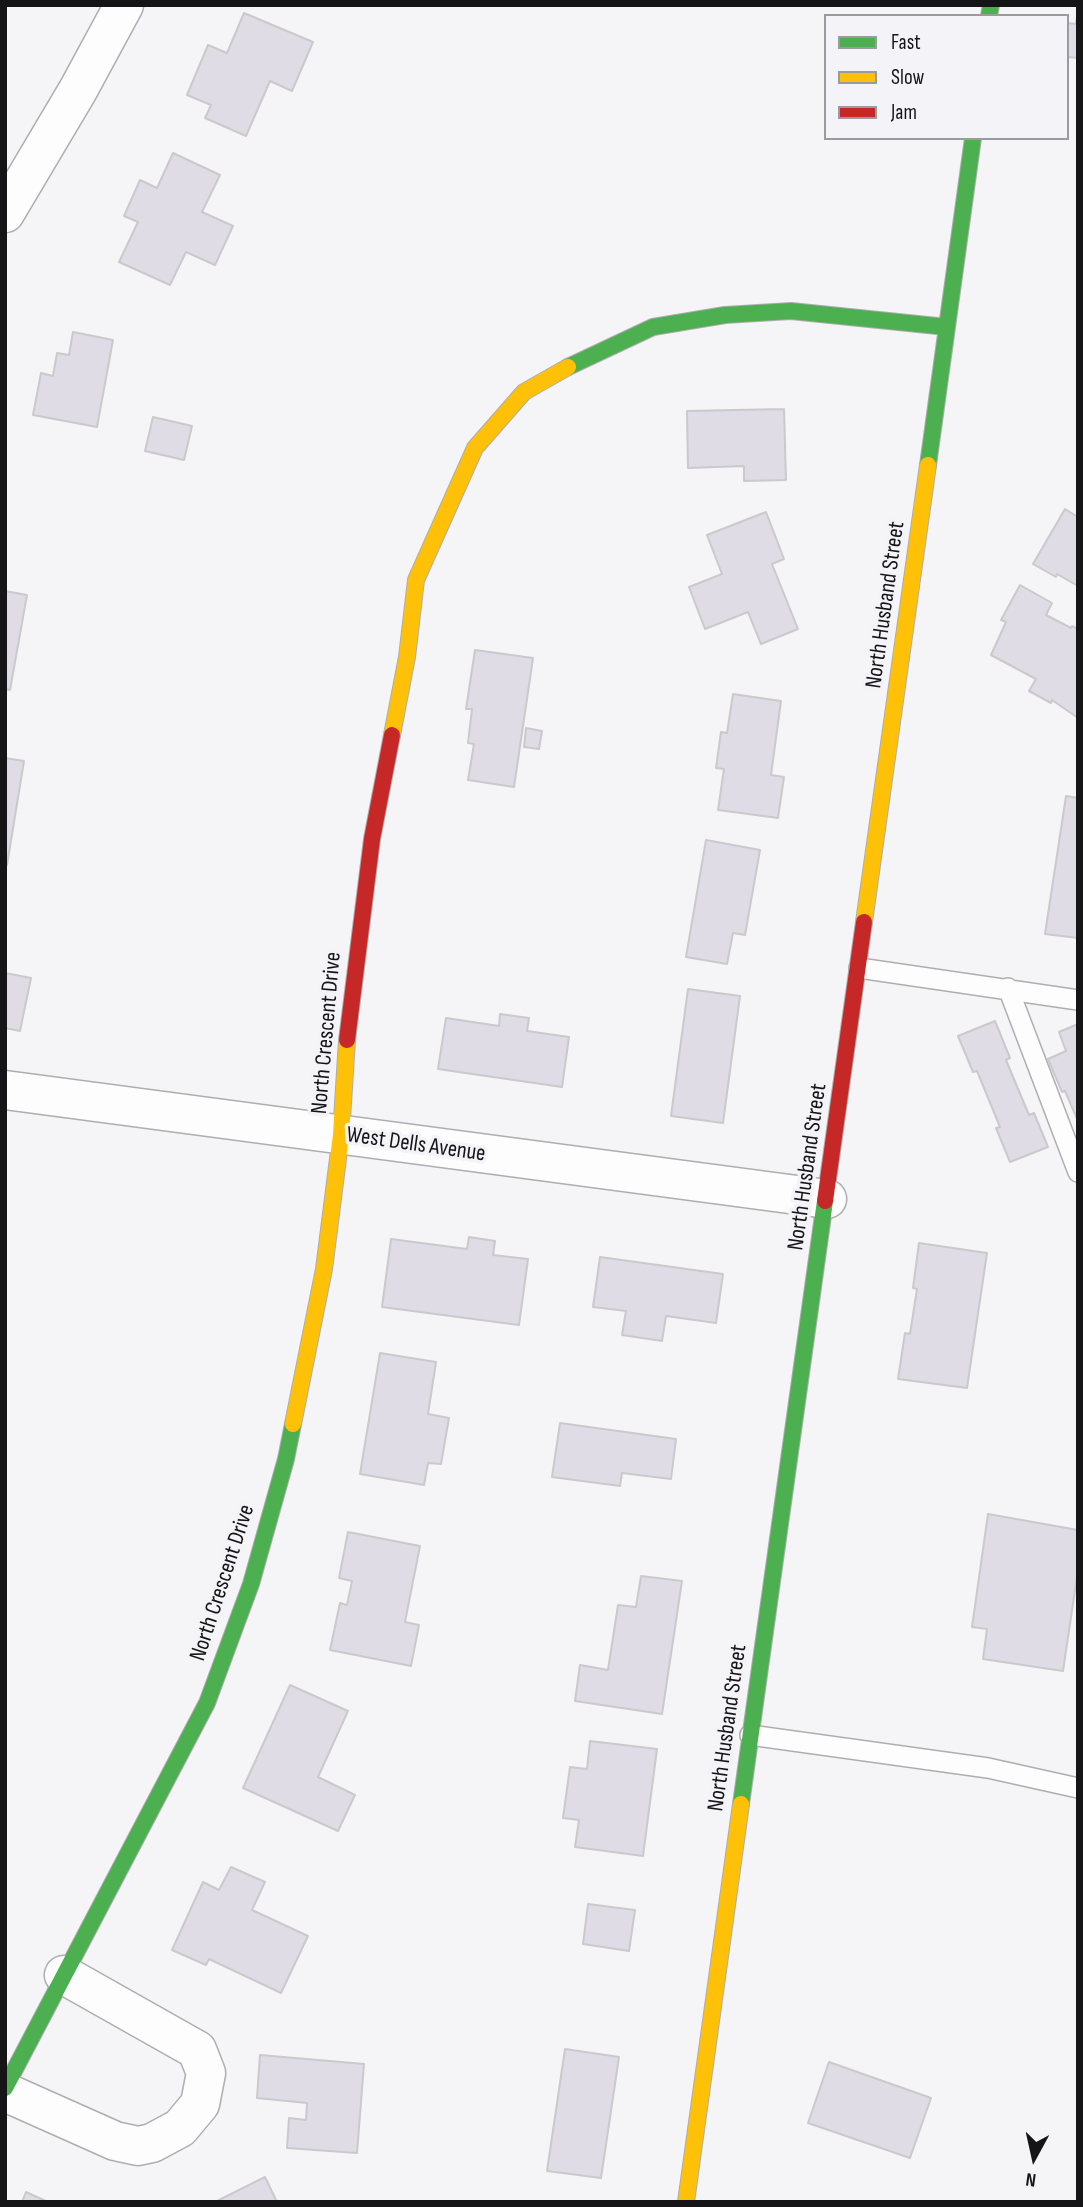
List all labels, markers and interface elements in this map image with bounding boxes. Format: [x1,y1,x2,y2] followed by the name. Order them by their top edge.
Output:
[824,14,1069,140] legend
[891,30,921,55] text: Fast
[891,65,924,90] text: Slow
[891,100,917,125] text: Jam
[861,520,911,690] street label: North Husband Street
[306,951,348,1115] street label: North Crescent Drive
[783,1082,833,1252] street label: North Husband Street
[345,1122,487,1168] street label: West Dells Avenue
[185,1501,261,1665] street label: North Crescent Drive
[703,1643,753,1813] street label: North Husband Street
[999,2123,1069,2193] north arrow
[1024,2167,1038,2191] text: N

